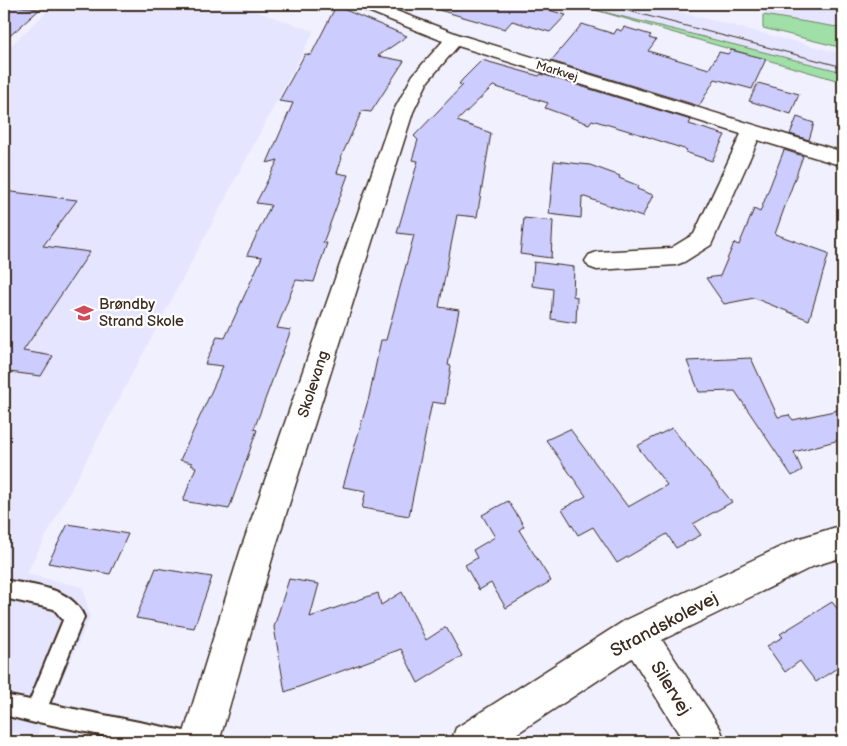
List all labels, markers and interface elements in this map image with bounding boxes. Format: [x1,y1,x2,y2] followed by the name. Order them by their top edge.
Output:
[534,58,580,85] street label: Markvej
[99,295,184,331] place label: Brøndby Strand Skole
[73,302,95,324] school or university icon: Brøndby Strand Skole
[294,348,333,420] street label: Skolevang
[607,587,722,662] street label: Strandskolevej
[646,657,695,719] street label: Silervej

